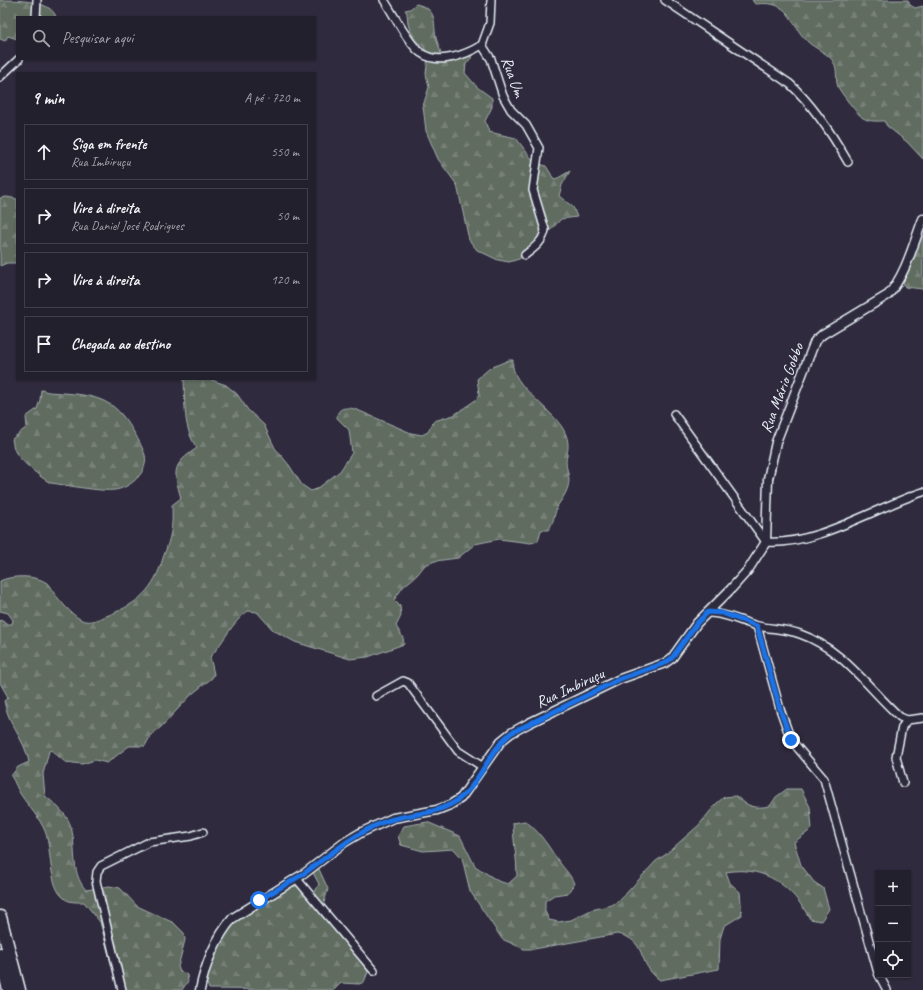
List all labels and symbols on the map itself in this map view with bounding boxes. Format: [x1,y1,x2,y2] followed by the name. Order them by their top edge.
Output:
[497,54,530,102] street label: Rua Um
[756,339,809,436] street label: Rua Mário Gobbo
[533,663,608,712] street label: Rua Imbiruçu
[782,731,800,749] route end
[250,891,268,909] route start

